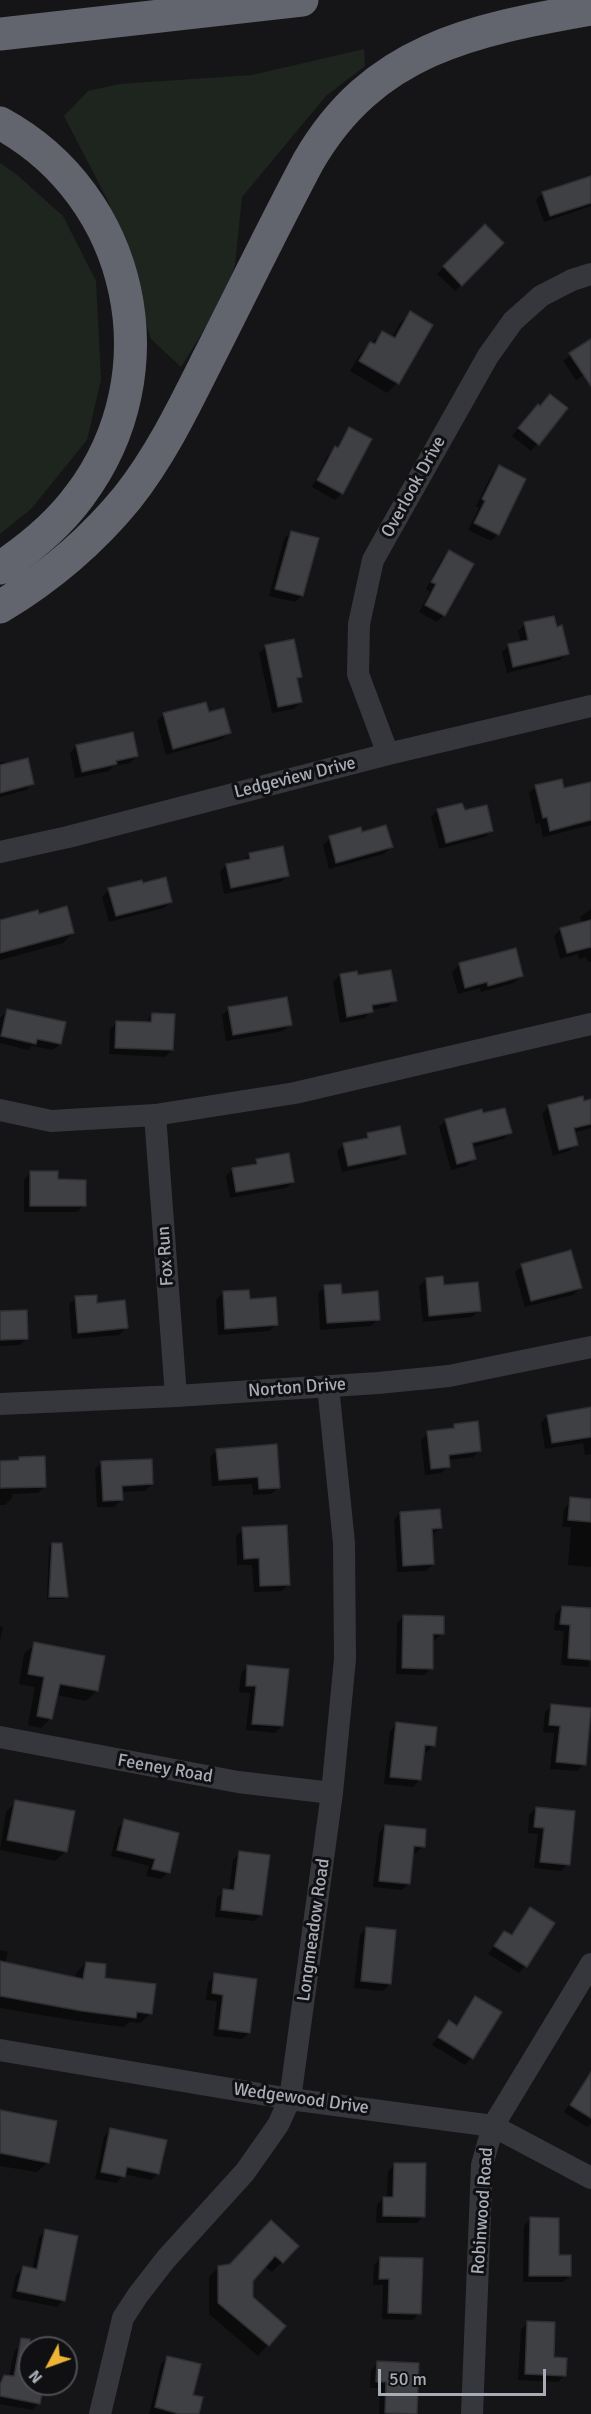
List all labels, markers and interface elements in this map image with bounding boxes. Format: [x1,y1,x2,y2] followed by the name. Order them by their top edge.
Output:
[377,433,451,541] street label: Overlook Drive
[232,752,358,804] street label: Ledgeview Drive
[153,1225,179,1287] street label: Fox Run
[247,1374,347,1402] street label: Norton Drive
[116,1750,214,1788] street label: Feeney Road
[293,1857,335,2003] street label: Longmeadow Road
[232,2079,370,2119] street label: Wedgewood Drive
[468,2147,498,2275] street label: Robinwood Road
[18,2336,78,2396] north arrow
[381,2357,549,2395] scale bar
[25,2366,47,2387] text: N
[389,2368,427,2390] text: 50 m

